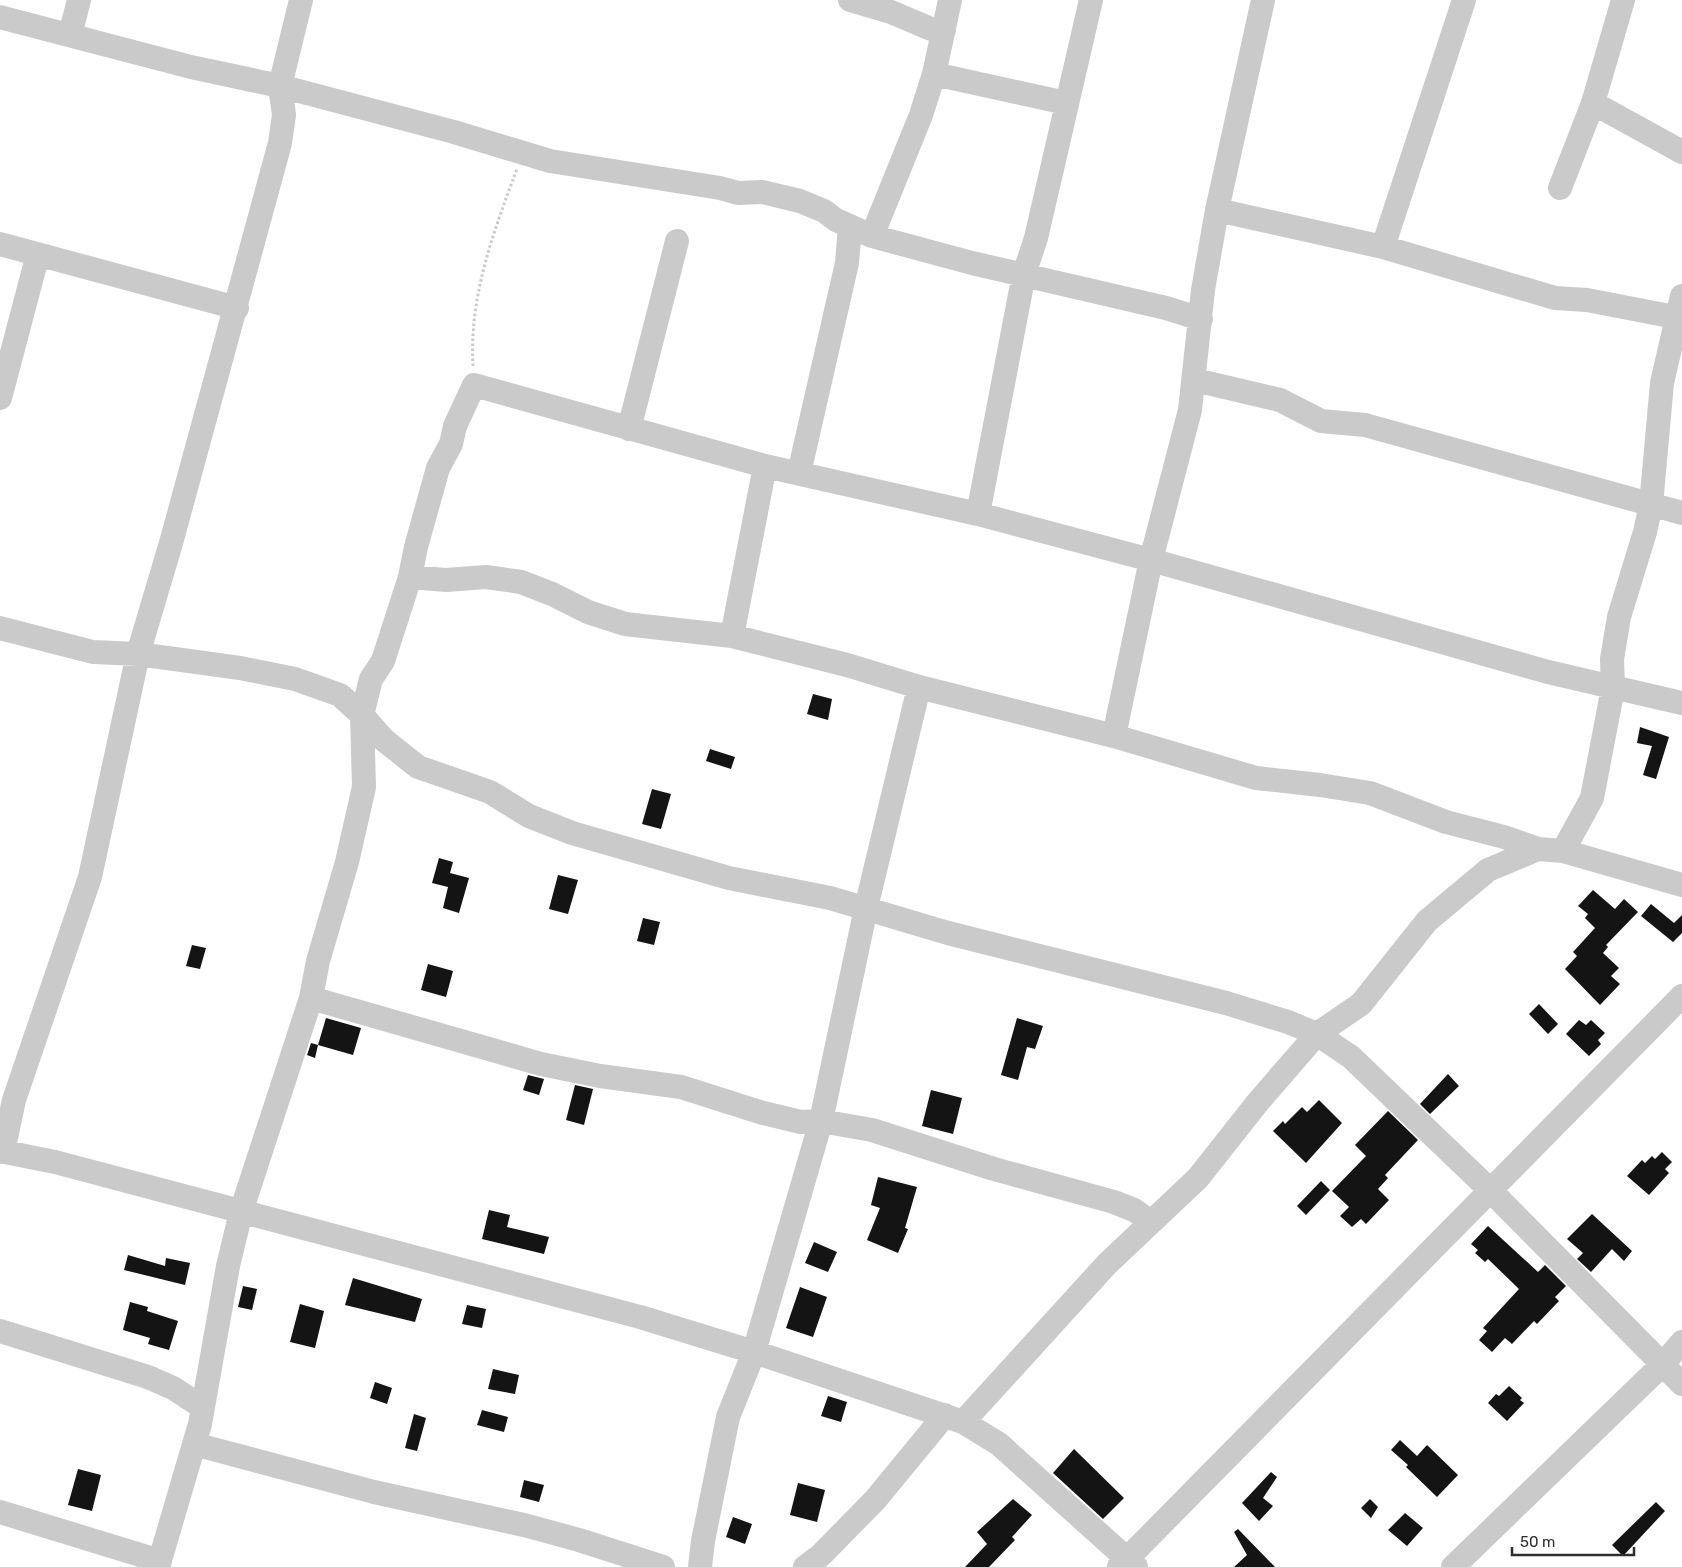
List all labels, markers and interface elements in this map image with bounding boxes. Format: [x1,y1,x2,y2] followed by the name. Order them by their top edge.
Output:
[1512,1524,1634,1556] scale bar
[1520,1533,1555,1551] text: 50 m

